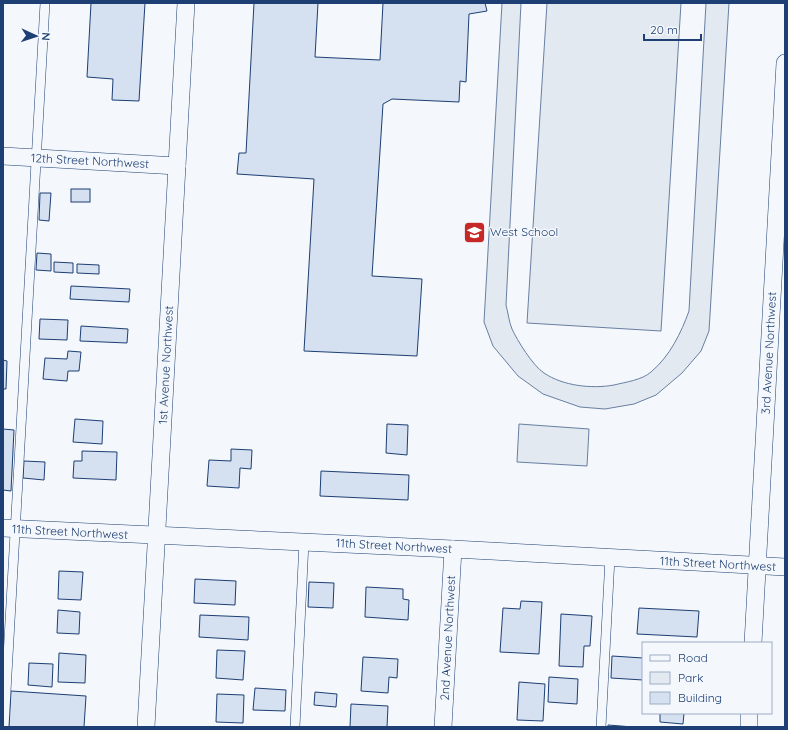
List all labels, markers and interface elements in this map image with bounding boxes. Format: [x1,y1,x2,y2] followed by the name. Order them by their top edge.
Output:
[16,16,56,56] north arrow
[644,16,701,42] scale bar
[650,22,678,37] text: 20 m
[39,32,53,41] text: N
[31,150,149,171] street label: 12th Street Northwest
[461,219,487,245] school or university icon: West School
[490,224,558,239] place label: West School
[758,291,779,415] street label: 3rd Avenue Northwest
[155,305,176,425] street label: 1st Avenue Northwest
[12,521,128,542] street label: 11th Street Northwest
[336,535,452,556] street label: 11th Street Northwest
[660,553,776,574] street label: 11th Street Northwest
[437,575,458,701] street label: 2nd Avenue Northwest
[642,642,772,714] legend
[678,650,708,665] text: Road
[678,670,703,685] text: Park
[678,690,722,705] text: Building

